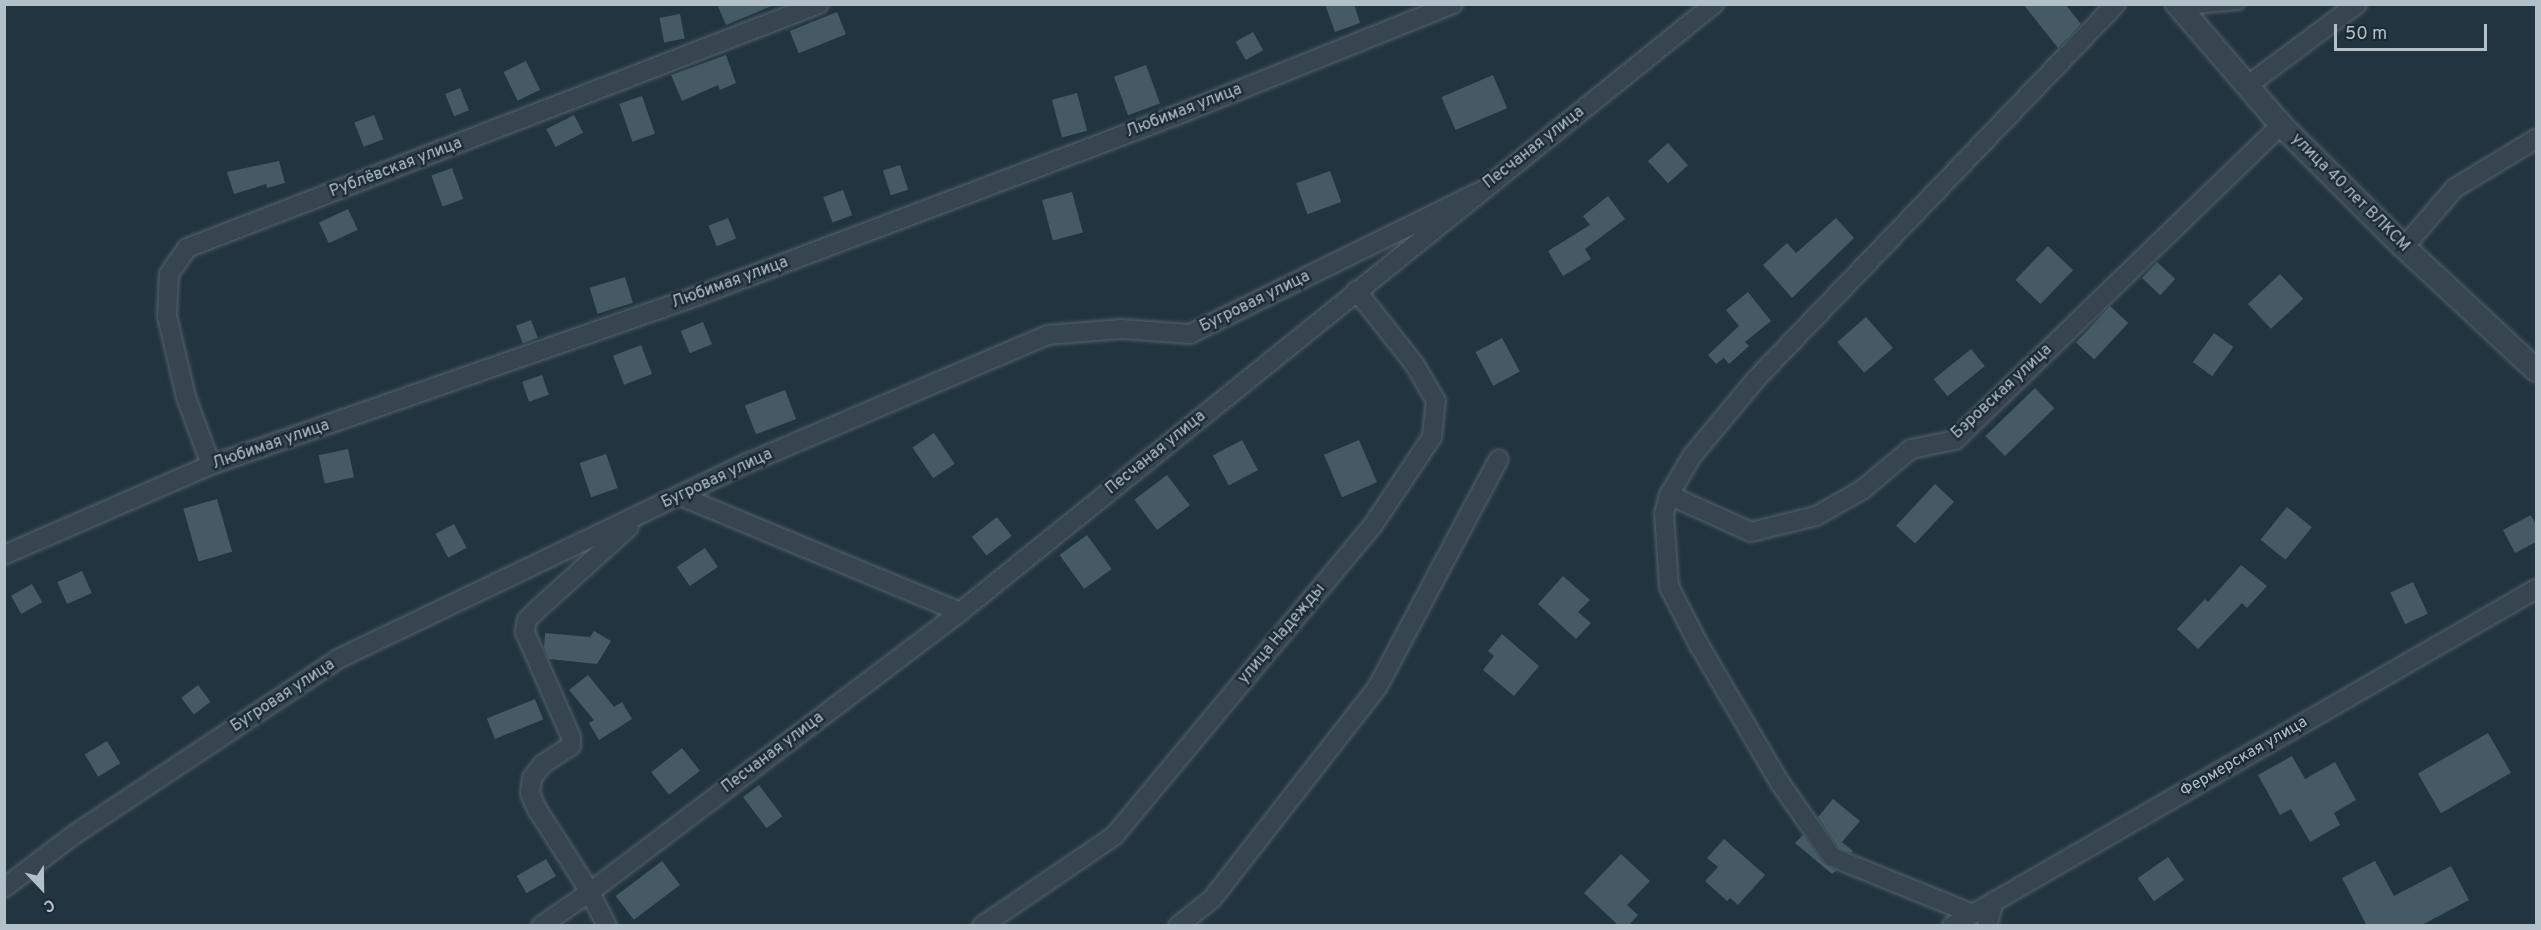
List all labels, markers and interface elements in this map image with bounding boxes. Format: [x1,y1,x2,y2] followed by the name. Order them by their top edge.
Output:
[2337,12,2490,50] scale bar
[2345,23,2387,46] text: 50 m
[1123,80,1245,142] street label: Любимая улица
[1480,103,1588,193] street label: Песчаная улица
[2287,130,2413,256] street label: улица 40 лет ВЛКСМ
[327,134,465,202] street label: Рублёвская улица
[669,253,791,313] street label: Любимая улица
[1197,267,1313,337] street label: Бугровая улица
[1948,341,2056,443] street label: Бэровская улица
[1102,407,1210,499] street label: Песчаная улица
[210,416,332,474] street label: Любимая улица
[659,445,775,513] street label: Бугровая улица
[1234,580,1330,688] street label: улица Надежды
[227,655,339,737] street label: Бугровая улица
[718,708,828,798] street label: Песчаная улица
[2177,713,2311,801] street label: Фермерская улица
[12,858,72,918] north arrow
[40,894,57,916] text: С

